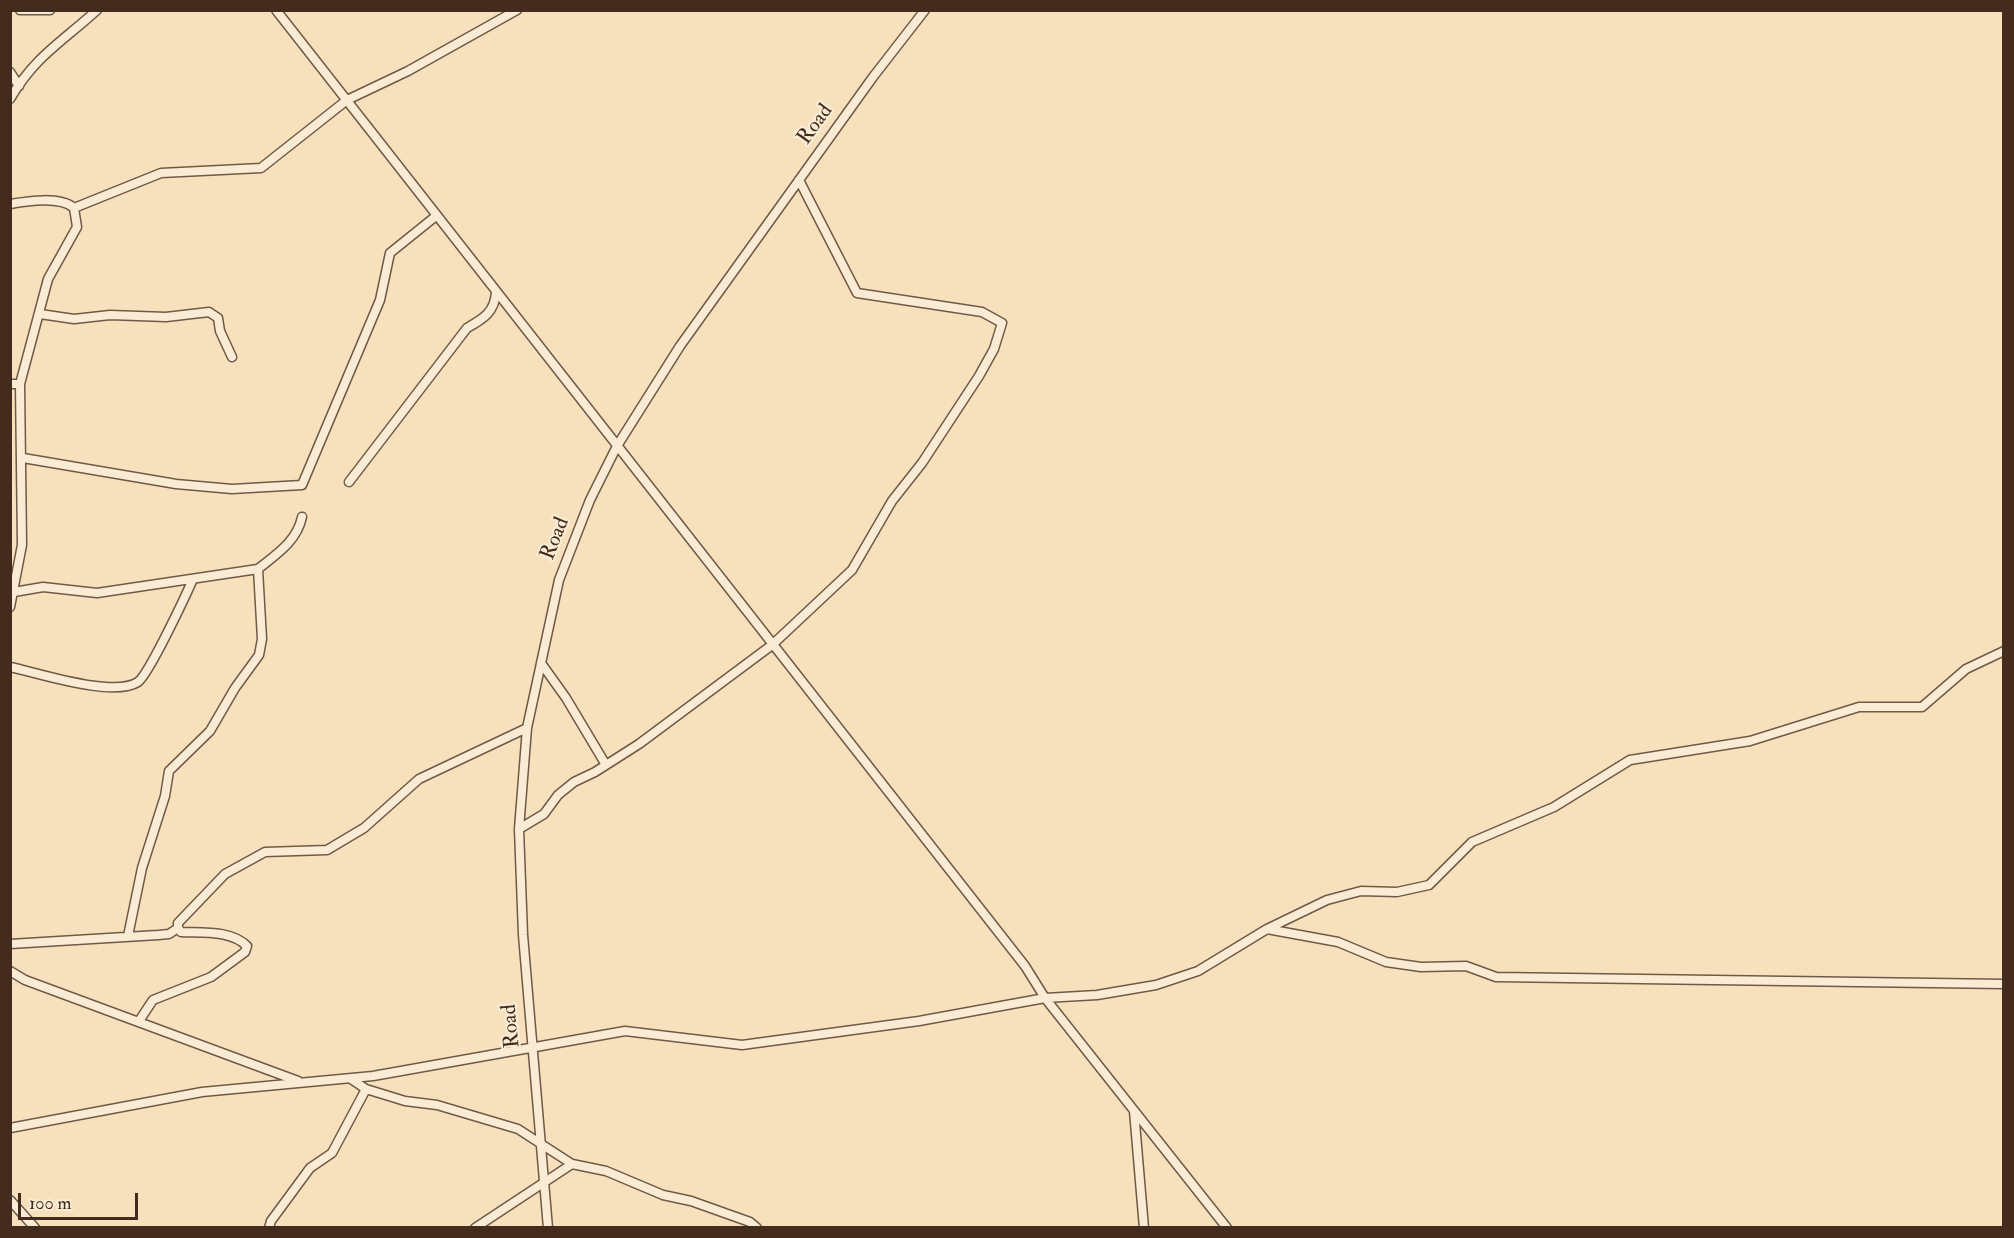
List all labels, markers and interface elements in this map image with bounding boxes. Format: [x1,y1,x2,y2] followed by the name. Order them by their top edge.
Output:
[793,100,839,150] street label: Road
[536,514,576,564] street label: Road
[498,1003,526,1049] street label: Road
[21,1181,141,1219] scale bar
[29,1192,72,1215] text: 100 m

